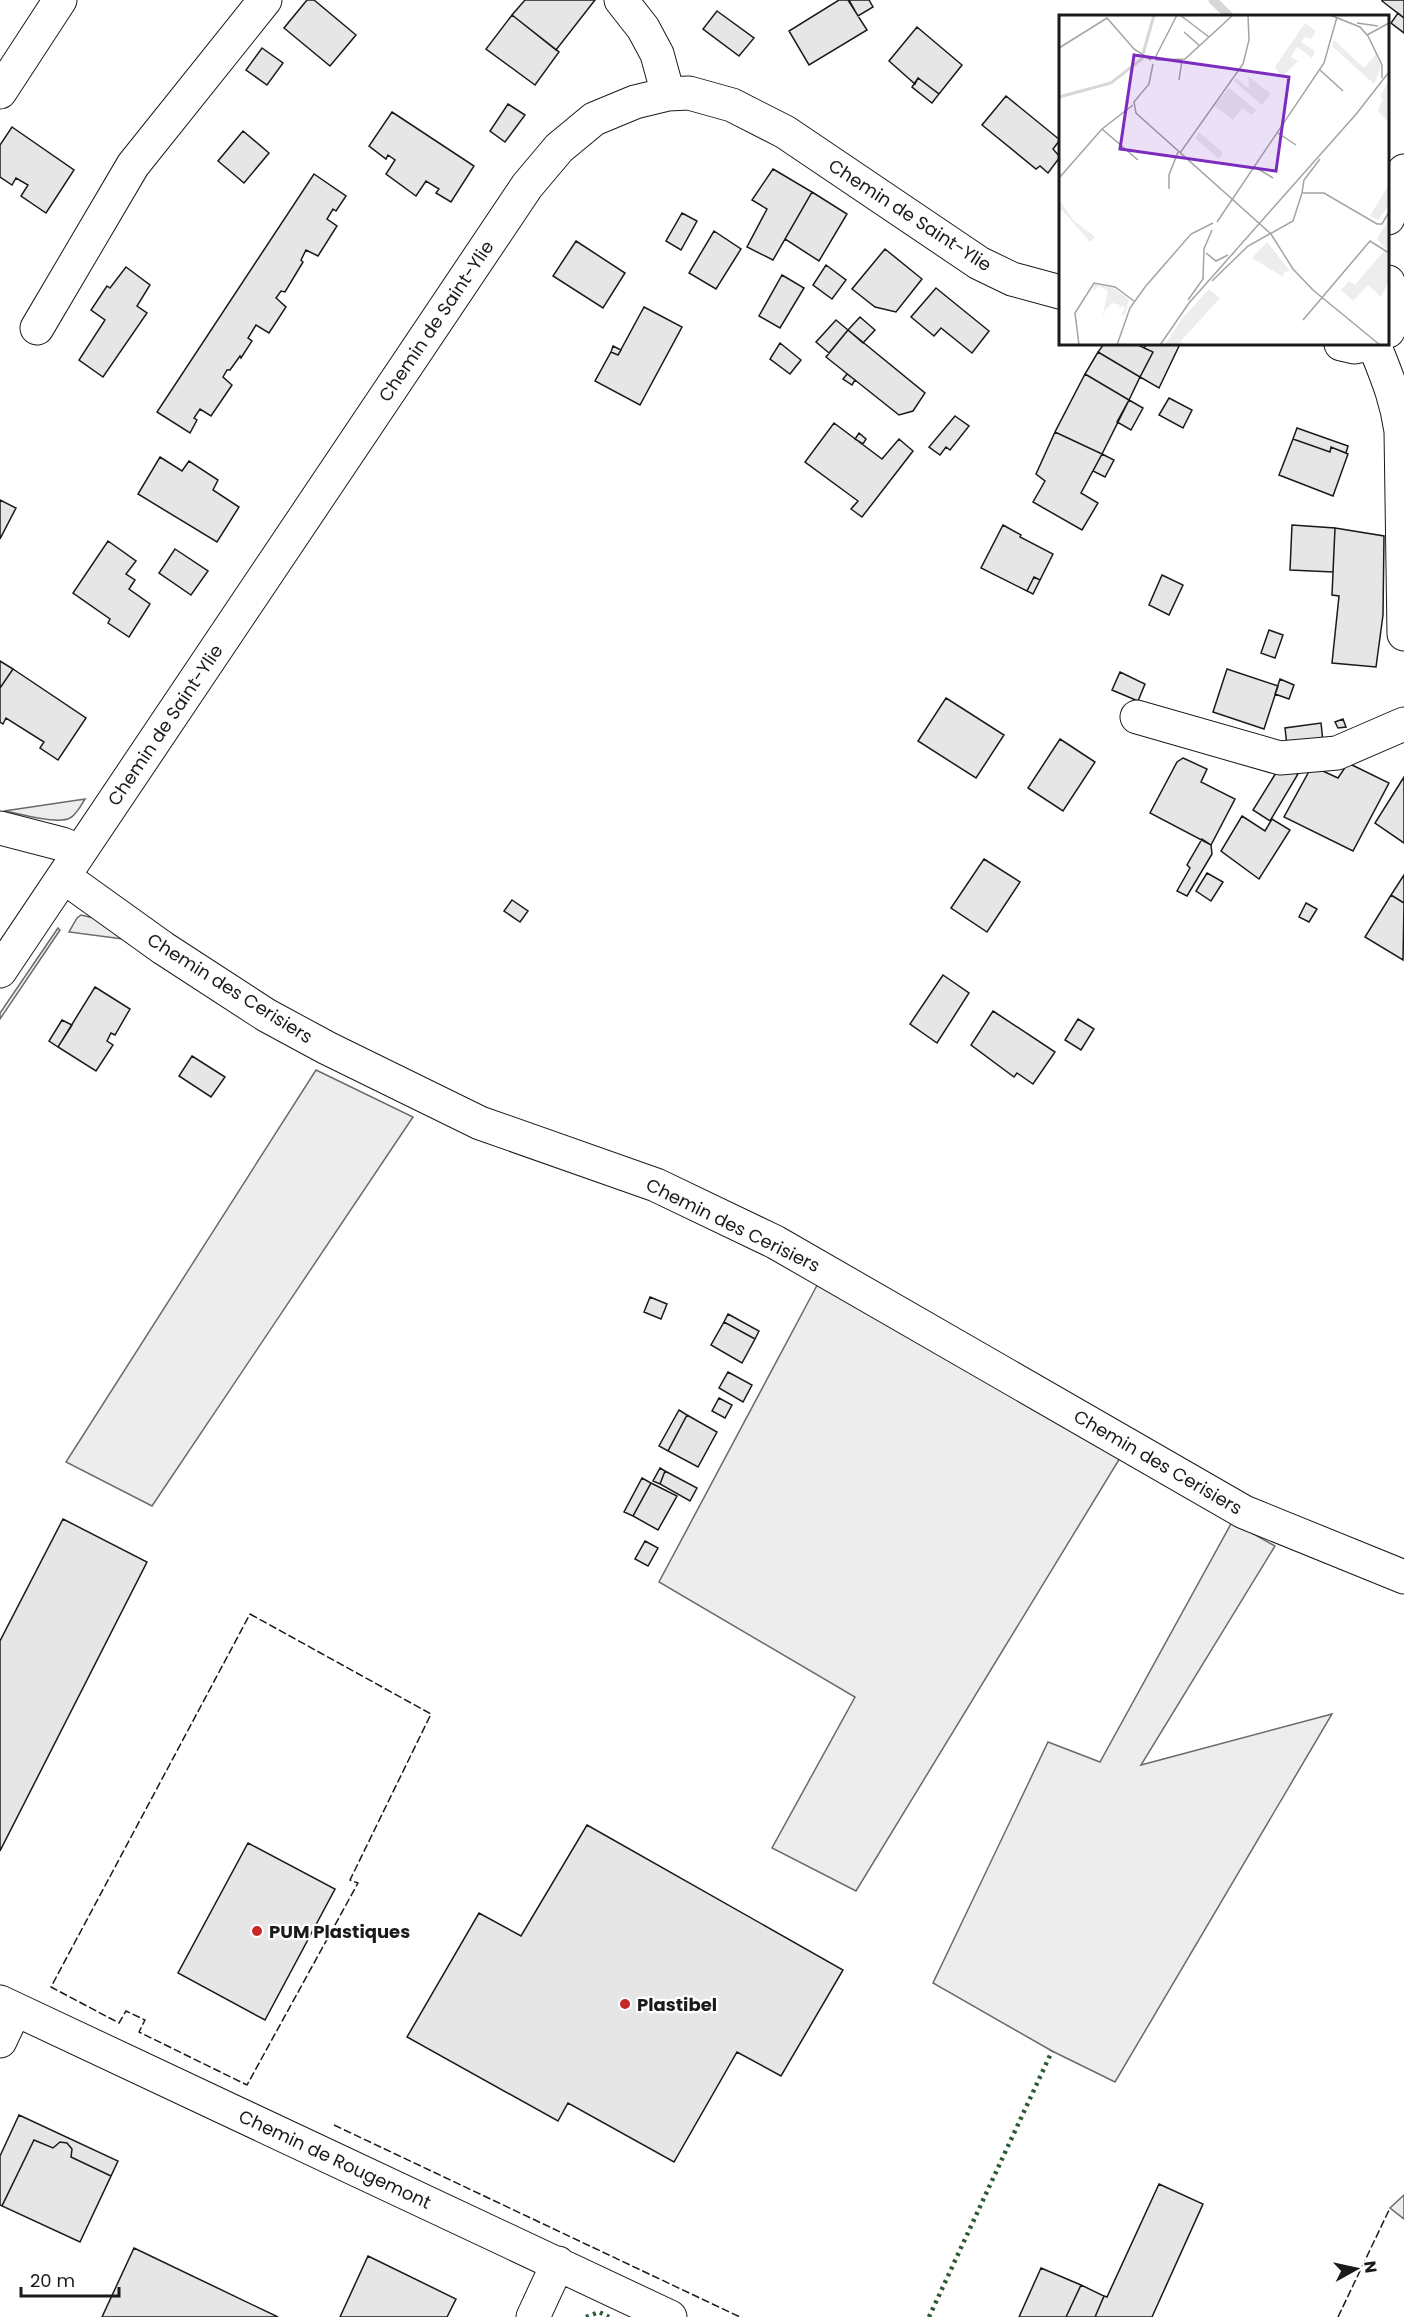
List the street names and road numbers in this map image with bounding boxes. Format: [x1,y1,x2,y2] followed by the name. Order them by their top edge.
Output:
[824,153,996,277] street label: Chemin de Saint-Ylie
[373,235,499,407] street label: Chemin de Saint-Ylie
[102,639,228,811] street label: Chemin de Saint-Ylie
[143,927,317,1049] street label: Chemin des Cerisiers
[642,1172,824,1278] street label: Chemin des Cerisiers
[1069,1403,1247,1521] street label: Chemin des Cerisiers
[235,2103,435,2215] street label: Chemin de Rougemont

